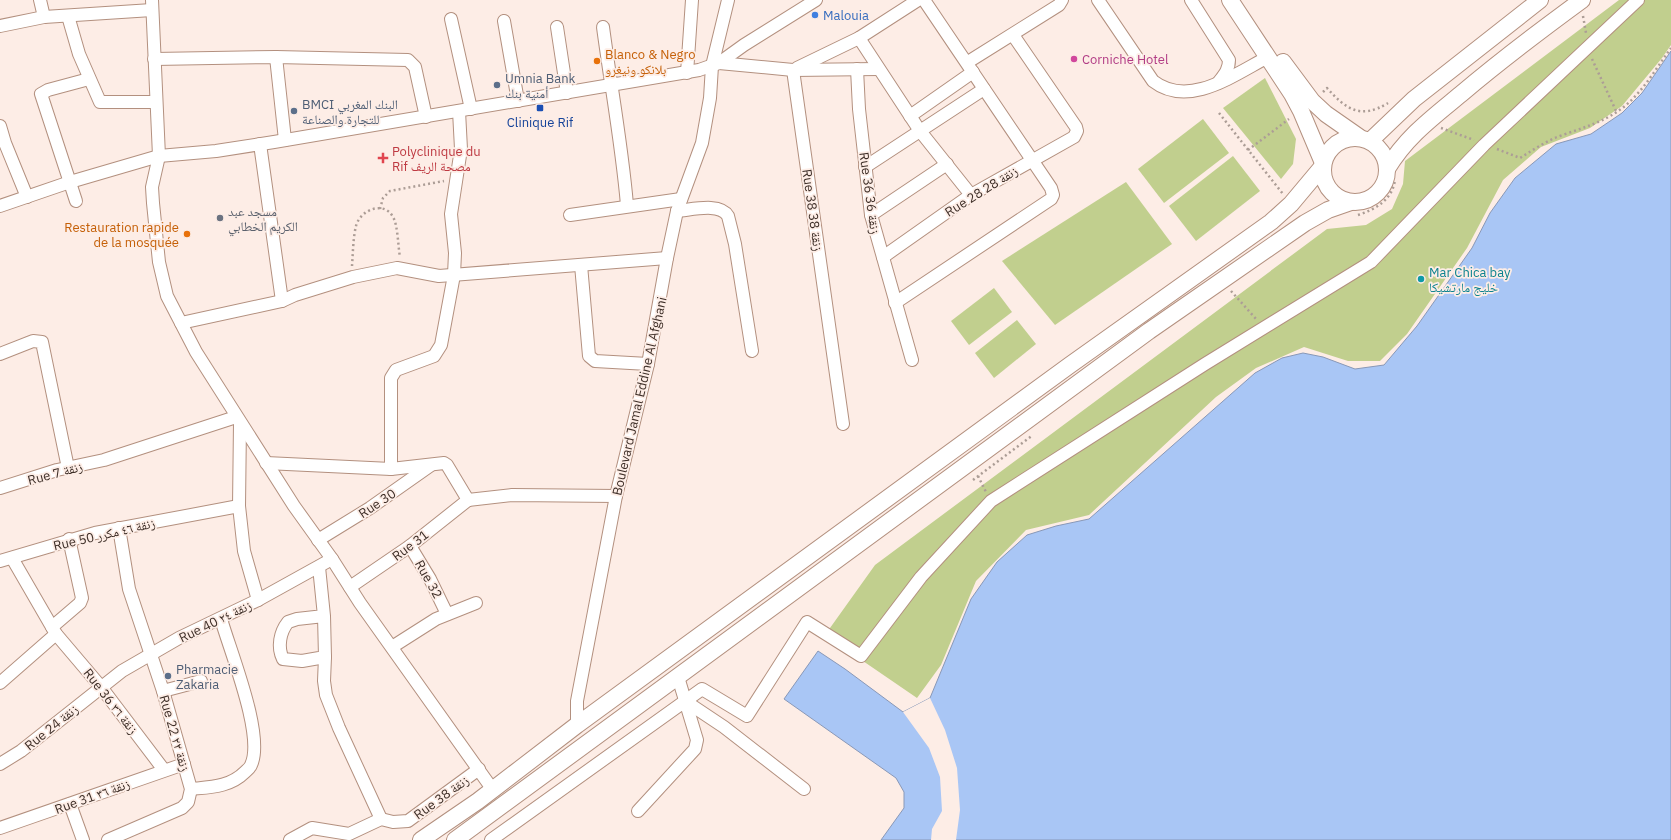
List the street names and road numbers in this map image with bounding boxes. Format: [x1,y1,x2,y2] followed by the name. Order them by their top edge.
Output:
[855,151,884,235] street label: Rue 36 زنقة 36
[942,162,1021,221] street label: Rue 28 زنقة 28
[798,168,827,252] street label: Rue 38 زنقة 38
[608,295,671,497] street label: Boulevard Jamal Eddine Al Afghani
[26,458,85,489] street label: Rue 7 زنقة
[355,485,399,522] street label: Rue 30
[51,514,157,554] street label: Rue 50 زنقة ٤٦ مكرر
[389,526,432,565] street label: Rue 31
[411,557,446,602] street label: Rue 32
[176,597,254,646] street label: Rue 40 زنقة ٢٤
[80,665,142,738] street label: Rue 36 زنقة ٣٦
[155,693,194,773] street label: Rue 22 زنقة ٢٢
[21,701,82,754] street label: Rue 24 زنقة
[410,772,472,823] street label: Rue 38 زنقة
[52,775,132,818] street label: Rue 31 زنقة ٣٦

